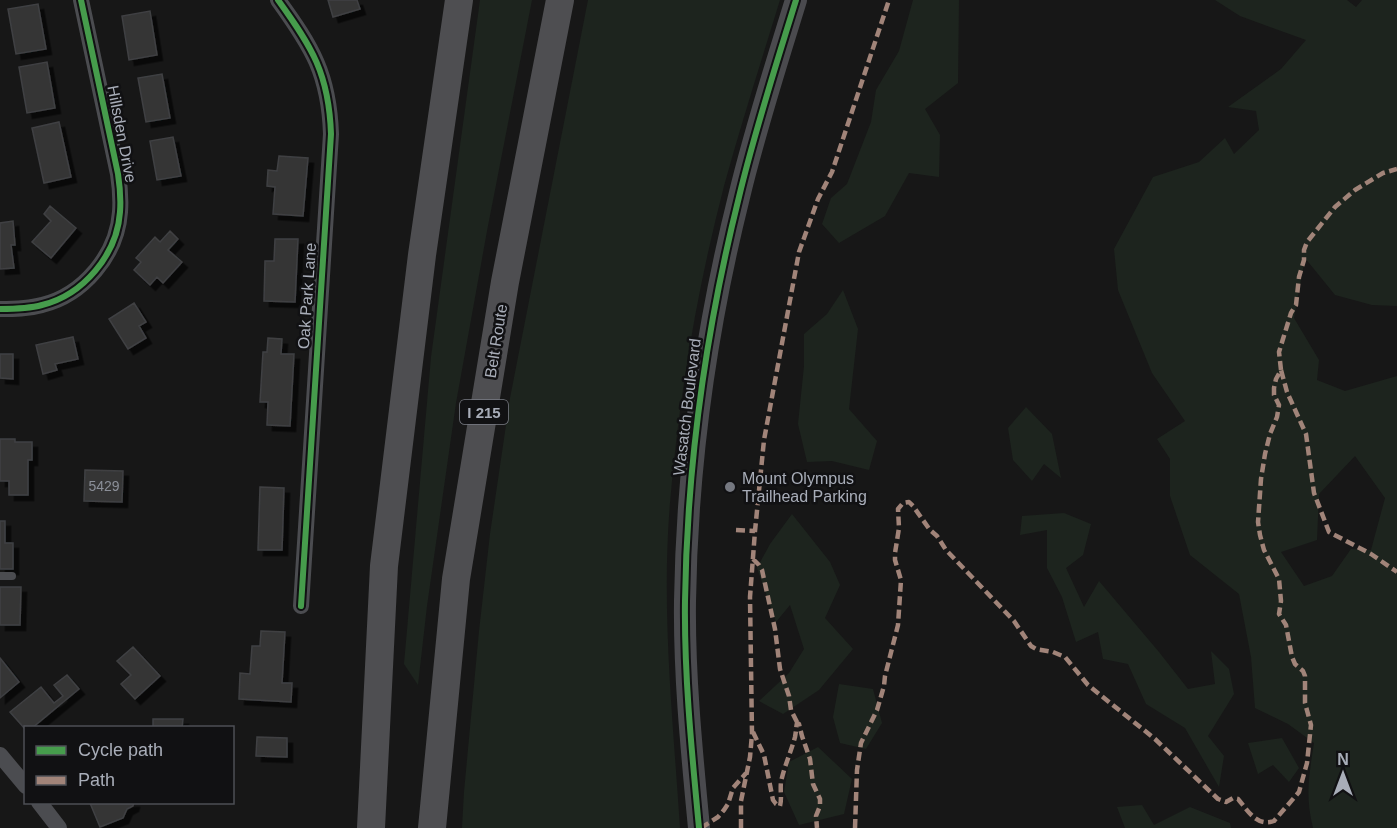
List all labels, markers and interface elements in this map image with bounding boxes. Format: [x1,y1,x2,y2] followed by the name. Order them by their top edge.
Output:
[104,84,140,184] street label: Hillsden Drive
[295,242,319,350] street label: Oak Park Lane
[482,303,510,379] street label: Belt Route
[670,337,704,477] street label: Wasatch Boulevard
[460,400,508,424] road number: I 215
[742,470,867,505] place label: Mount Olympus Trailhead Parking
[88,478,120,494] house number: 5429
[723,480,737,494] marker: Mount Olympus Trailhead Parking
[24,726,234,804] legend
[78,740,163,760] text: Cycle path
[1313,744,1373,804] north arrow
[1337,751,1349,768] text: N
[78,770,115,790] text: Path

